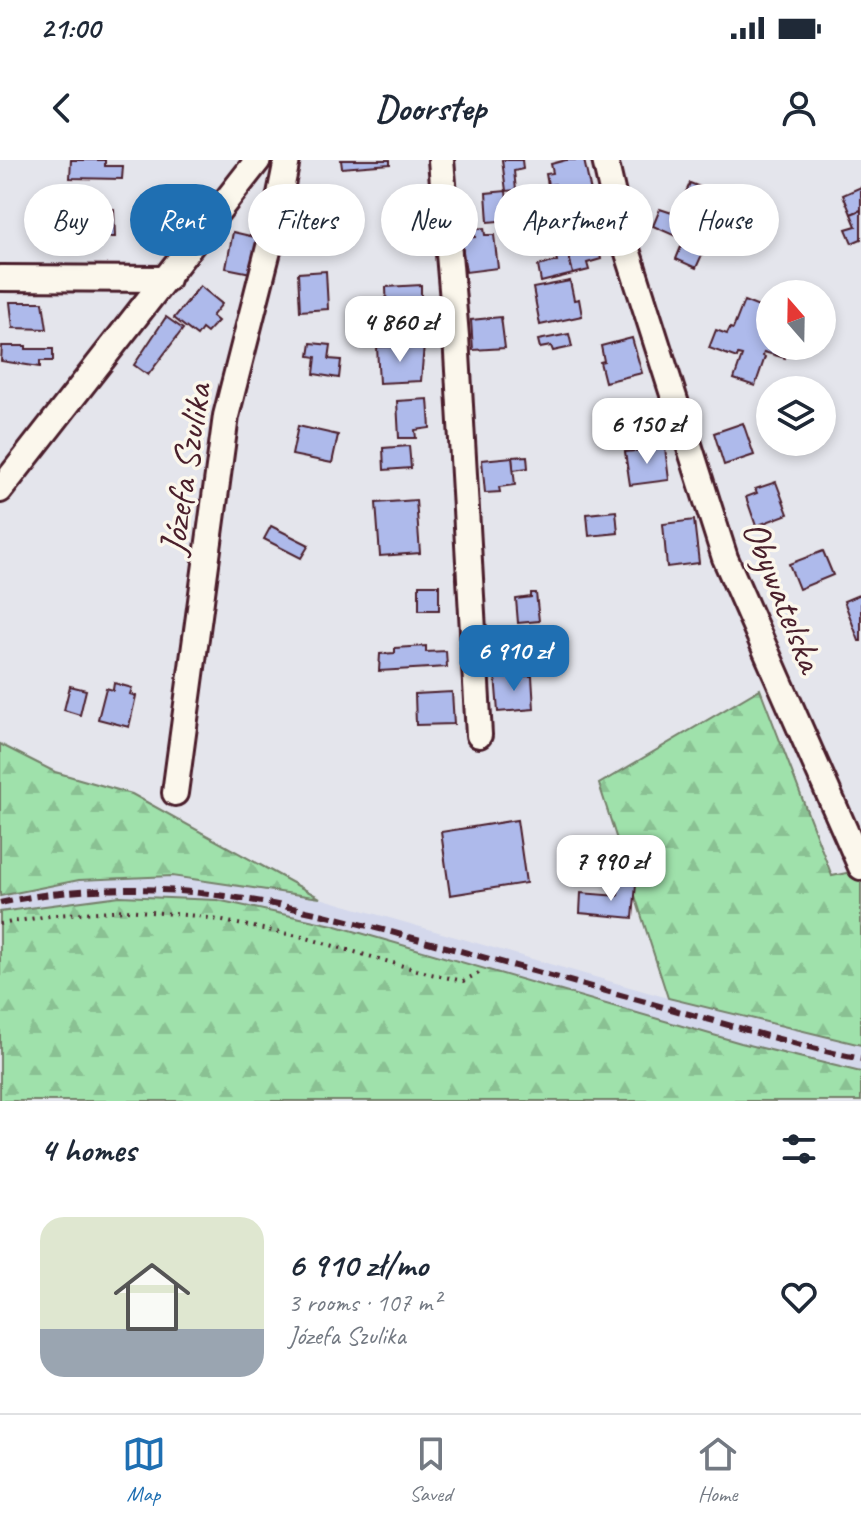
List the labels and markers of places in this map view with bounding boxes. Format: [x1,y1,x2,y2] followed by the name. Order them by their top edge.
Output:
[317,296,483,364] pin: 4 860 zł
[564,398,730,466] pin: 6 150 zł
[431,625,597,693] pin: 6 910 zł
[528,835,694,903] pin: 7 990 zł

